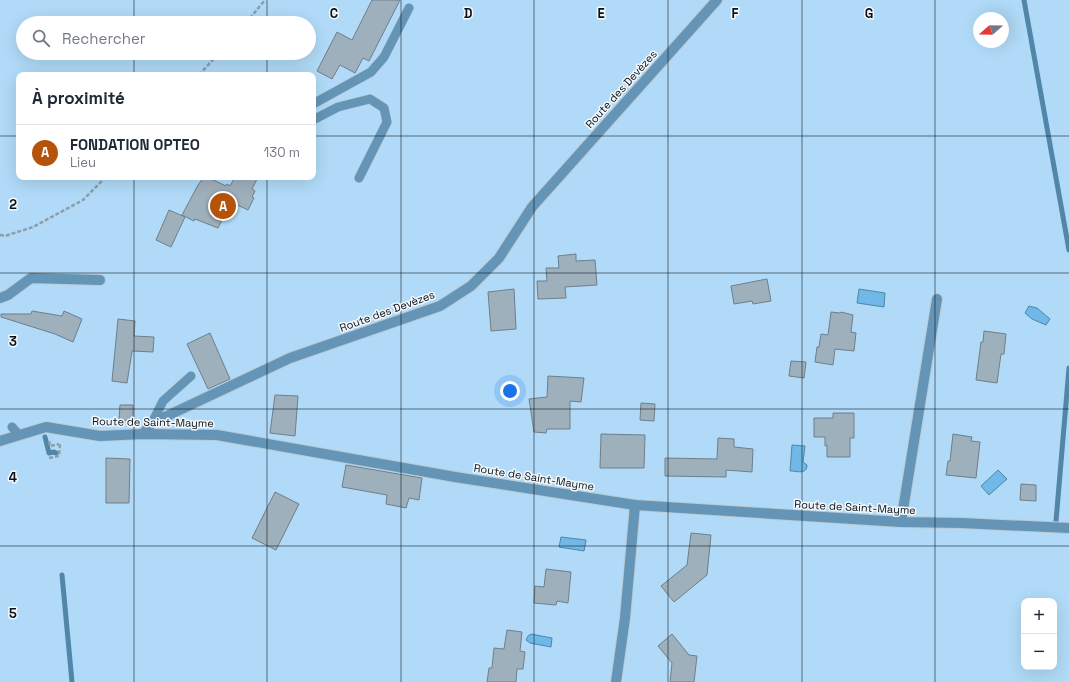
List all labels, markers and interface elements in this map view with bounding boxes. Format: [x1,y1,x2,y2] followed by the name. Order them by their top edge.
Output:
[330,5,338,22] text: C
[464,5,473,22] text: D
[597,5,605,22] text: E
[732,5,739,22] text: F
[865,5,873,22] text: G
[973,12,1009,48] north arrow
[16,16,316,60] search box
[30,27,52,49] icon: search
[62,29,145,48] text: Rechercher
[582,47,660,131] street label: Route des Devèzes
[32,87,125,109] text: À proximité
[70,135,200,154] text: FONDATION OPTEO
[41,144,49,161] text: A
[264,144,300,161] text: 130 m
[70,154,96,171] text: Lieu
[210,191,236,221] pin: A
[9,196,17,213] text: 2
[337,287,437,335] street label: Route des Devèzes
[9,333,17,350] text: 3
[500,381,520,401] your location
[92,414,214,430] street label: Route de Saint-Mayme
[473,461,595,493] street label: Route de Saint-Mayme
[9,469,17,486] text: 4
[794,497,916,517] street label: Route de Saint-Mayme
[1021,598,1057,670] map controls
[1021,598,1057,634] button: +
[9,605,17,622] text: 5
[1021,634,1057,670] button: −

